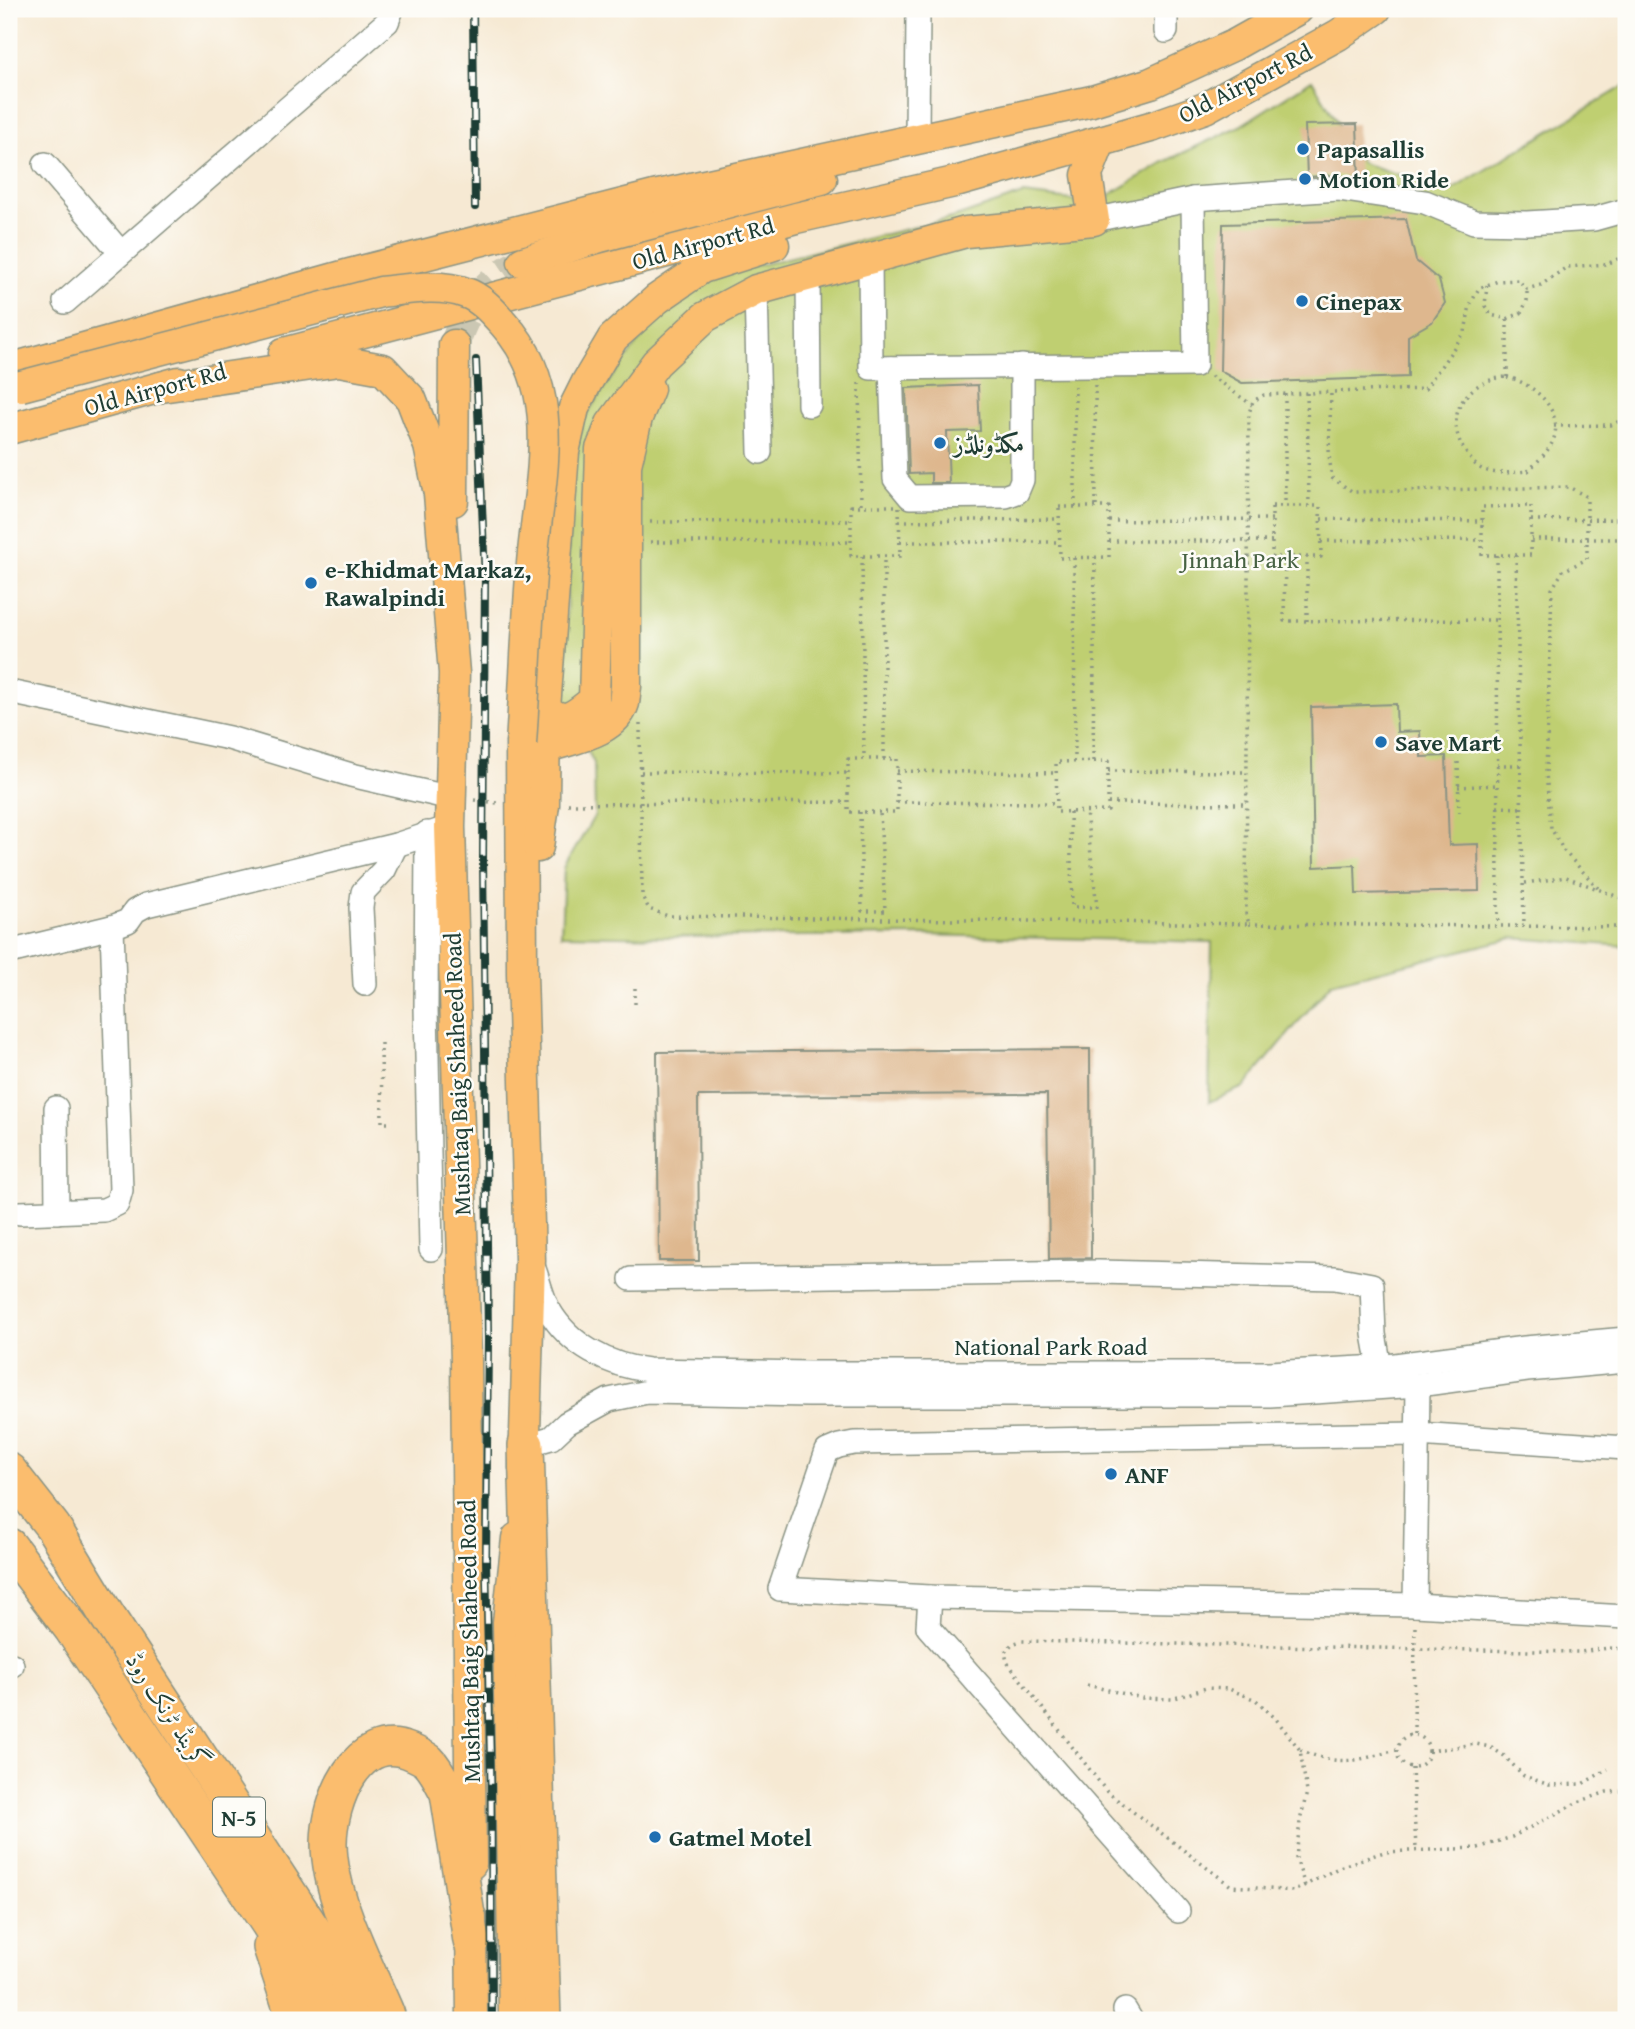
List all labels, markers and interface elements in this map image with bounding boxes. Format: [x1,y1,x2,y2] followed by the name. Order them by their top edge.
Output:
[1172,34,1318,132] street label: Old Airport Rd
[1317,132,1424,167] place label: Papasallis
[1295,141,1311,157] marker: Papasallis
[1319,162,1449,197] place label: Motion Ride
[1297,171,1313,187] marker: Motion Ride
[628,207,778,279] street label: Old Airport Rd
[1316,284,1402,319] place label: Cinepax
[1294,293,1310,309] marker: Cinepax
[80,353,230,425] street label: Old Airport Rd
[951,426,1024,461] place label: مکڈونلڈز
[932,435,948,451] marker: مکڈونلڈز
[1178,542,1300,577] park label: Jinnah Park
[325,552,531,615] place label: e-Khidmat Markaz, Rawalpindi
[303,575,319,591] marker: e-Khidmat Markaz, Rawalpindi
[1395,725,1501,760] place label: Save Mart
[1373,734,1389,750] marker: Save Mart
[435,932,479,1216] street label: Mushtaq Baig Shaheed Road
[954,1329,1148,1364] street label: National Park Road
[1125,1457,1169,1492] place label: ANF
[1103,1466,1119,1482] marker: ANF
[449,1499,489,1783] street label: Mushtaq Baig Shaheed Road
[117,1645,219,1775] street label: گرینڈ ٹرنک روڈ
[213,1798,265,1836] road number: N-5
[669,1820,812,1855] place label: Gatmel Motel
[647,1829,663,1845] marker: Gatmel Motel

